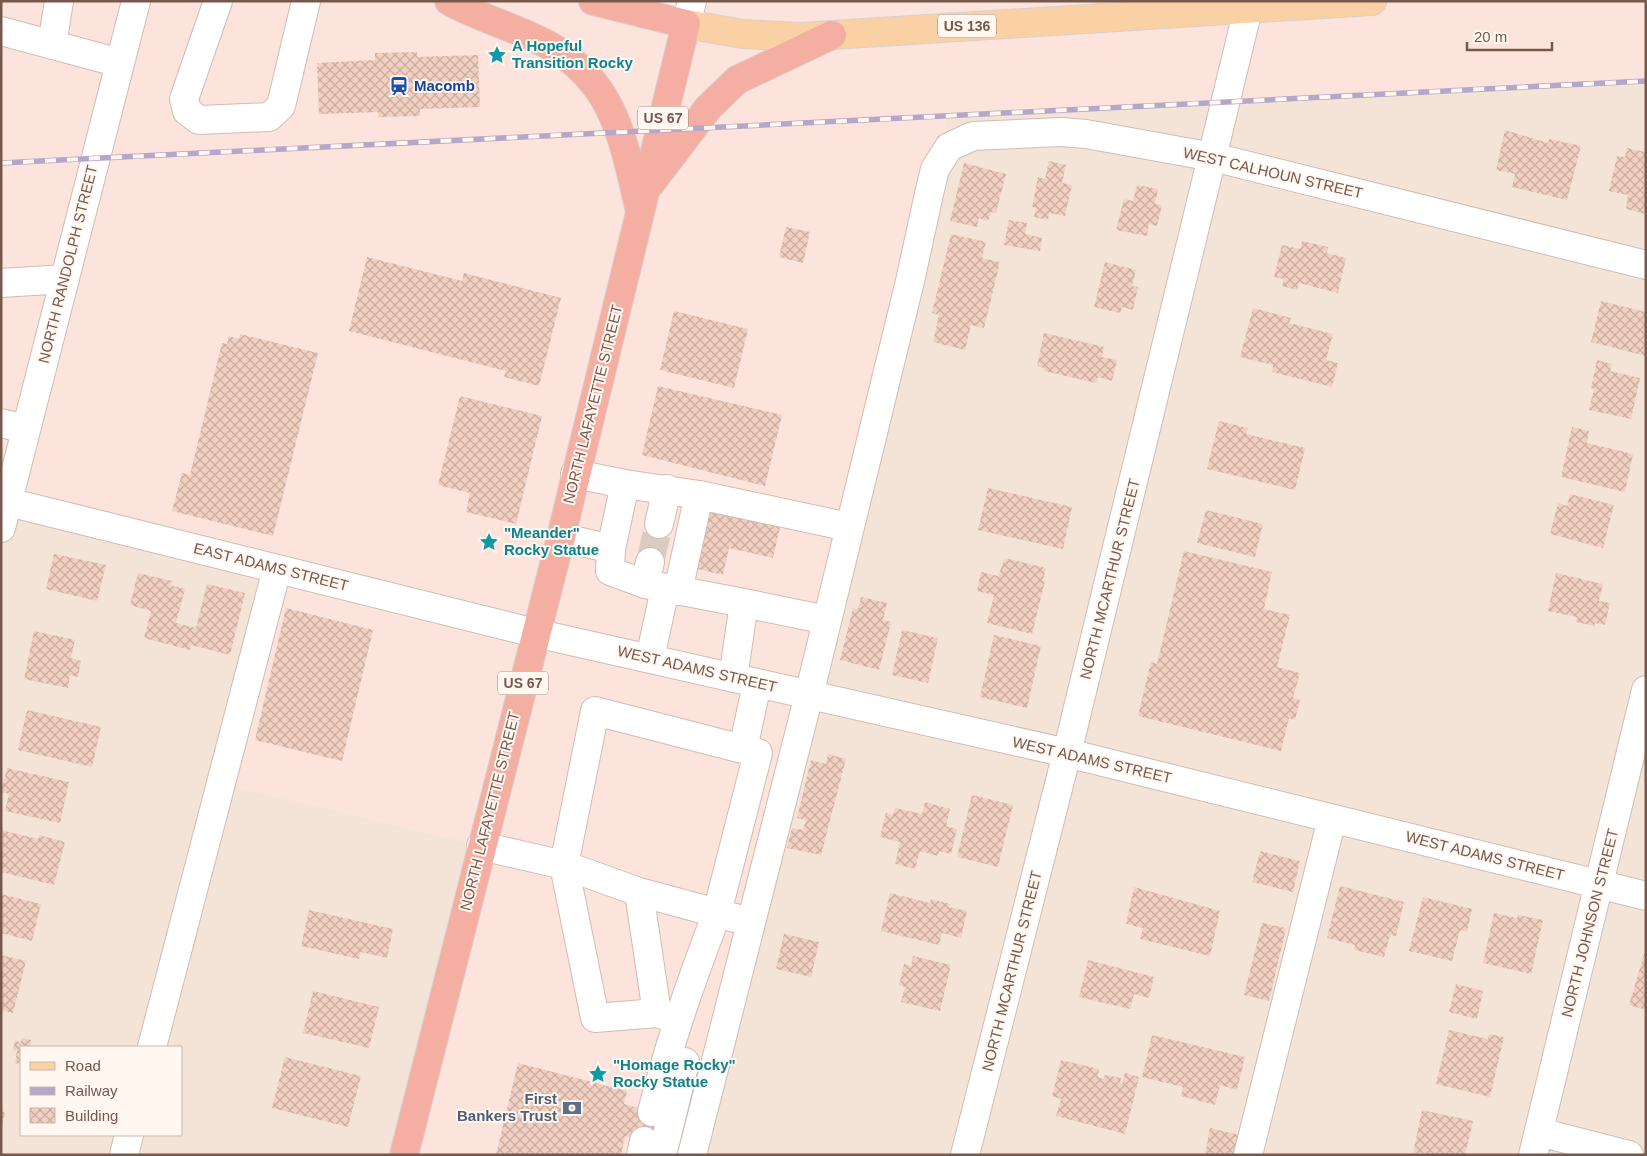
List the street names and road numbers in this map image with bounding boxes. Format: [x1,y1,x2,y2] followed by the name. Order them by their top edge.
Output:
[938,15,996,38] road number: US 136
[638,106,688,130] road number: US 67
[1182,144,1365,201] street label: WEST CALHOUN STREET
[35,163,100,365] street label: NORTH RANDOLPH STREET
[560,303,625,505] street label: NORTH LAFAYETTE STREET
[1076,477,1143,681] street label: NORTH MCARTHUR STREET
[192,539,350,594] street label: EAST ADAMS STREET
[616,642,778,695] street label: WEST ADAMS STREET
[498,671,548,694] road number: US 67
[457,710,522,912] street label: NORTH LAFAYETTE STREET
[1011,733,1173,786] street label: WEST ADAMS STREET
[1558,827,1621,1019] street label: NORTH JOHNSON STREET
[1404,828,1566,883] street label: WEST ADAMS STREET
[978,869,1045,1073] street label: NORTH MCARTHUR STREET

